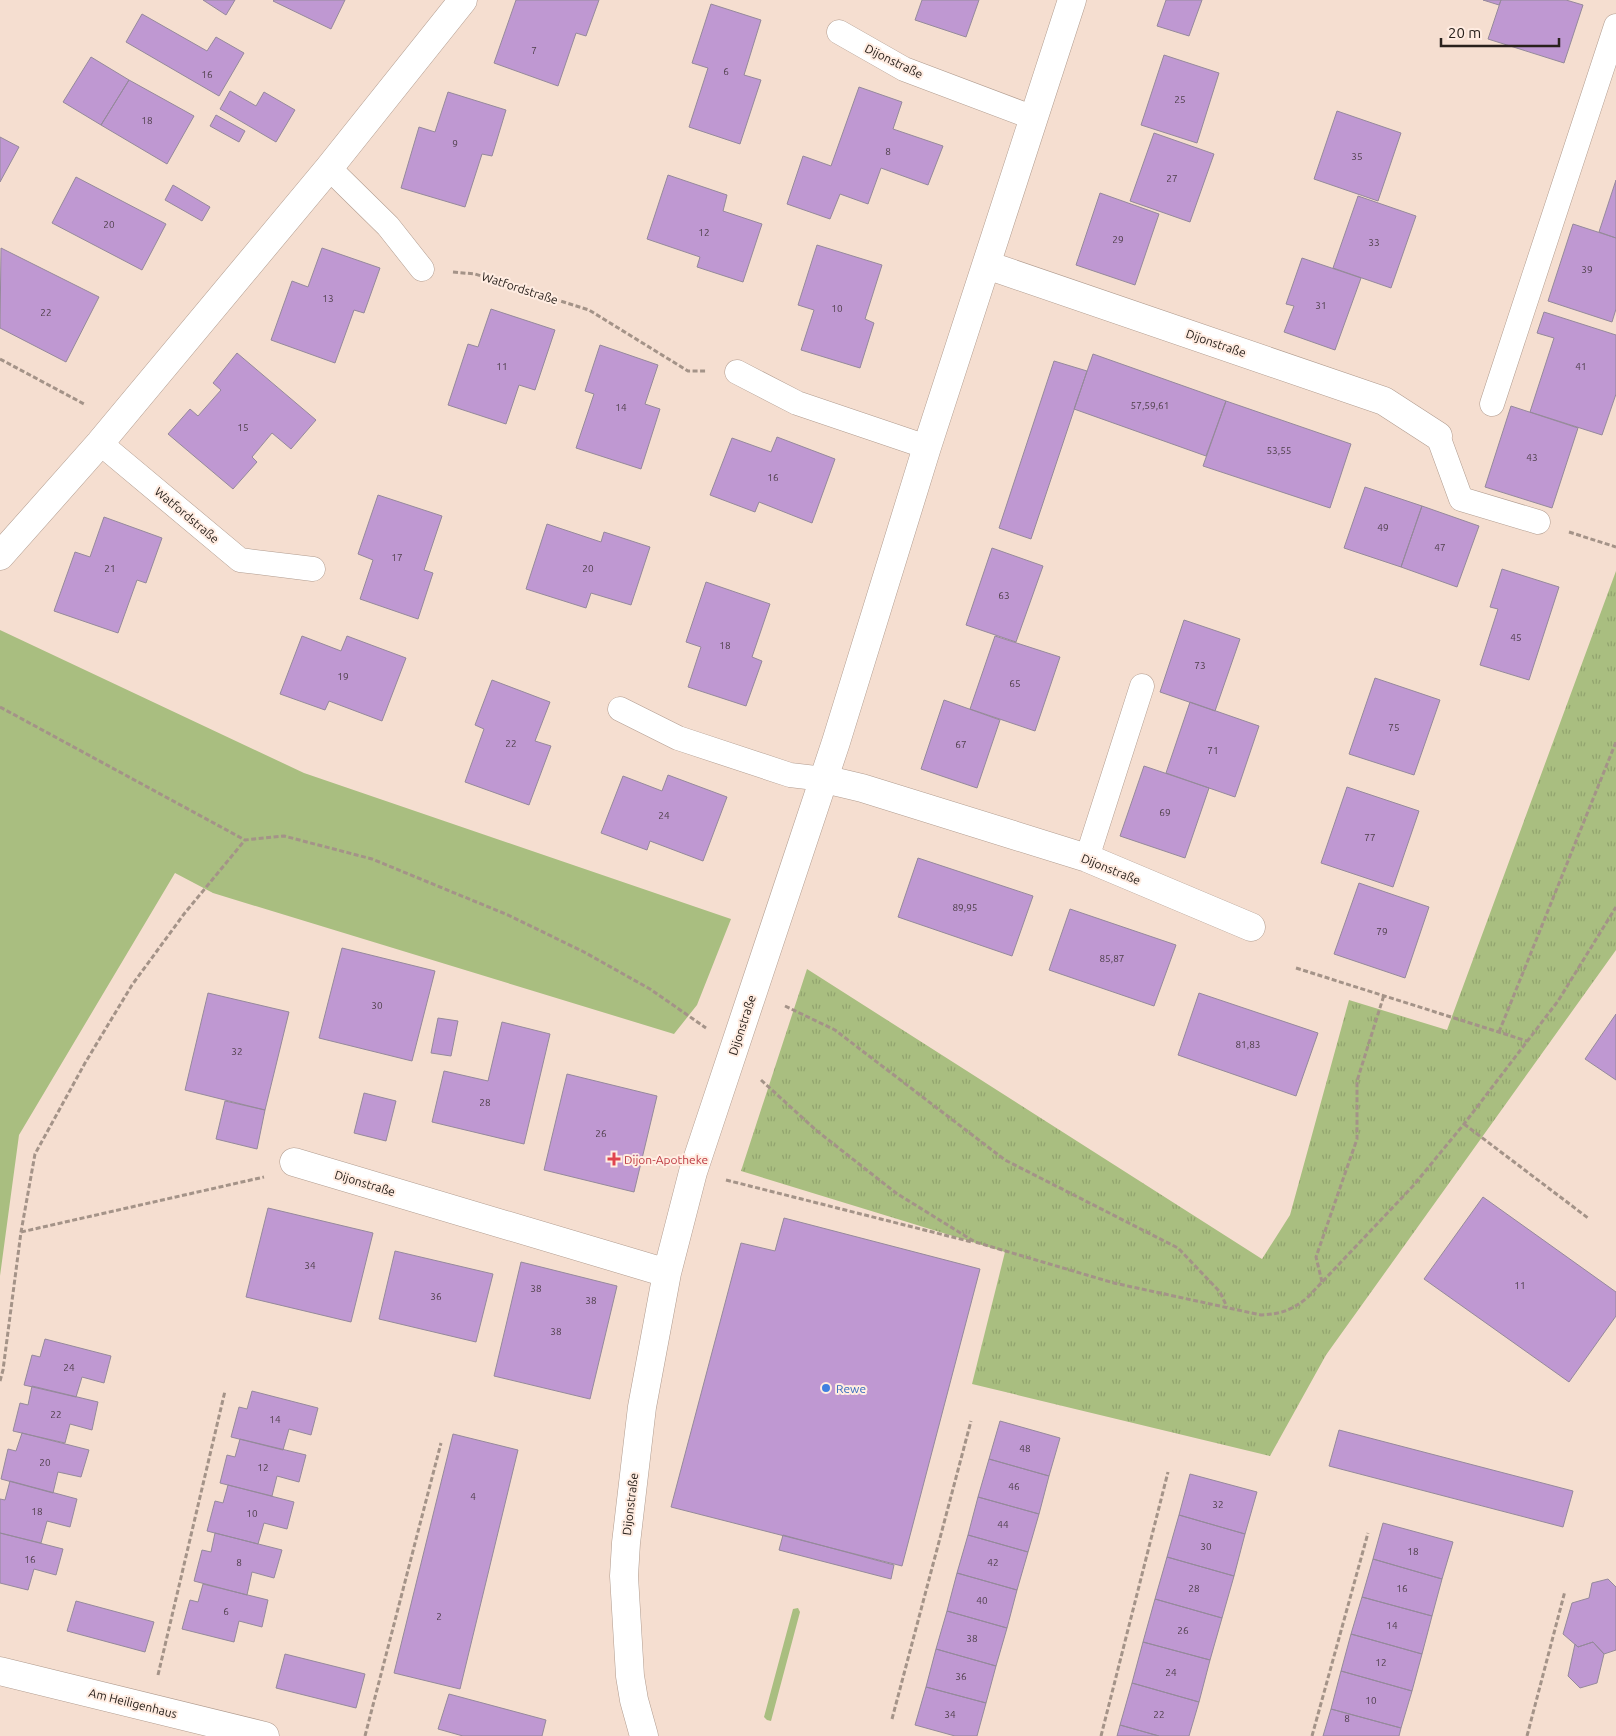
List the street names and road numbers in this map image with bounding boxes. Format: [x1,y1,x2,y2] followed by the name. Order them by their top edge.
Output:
[863,41,925,81] street label: Dijonstraße
[480,270,560,306] street label: Watfordstraße
[1184,327,1248,359] street label: Dijonstraße
[152,485,222,545] street label: Watfordstraße
[1080,851,1142,887] street label: Dijonstraße
[726,993,758,1057] street label: Dijonstraße
[333,1168,397,1198] street label: Dijonstraße
[620,1472,640,1536] street label: Dijonstraße
[88,1686,178,1720] street label: Am Heiligenhaus

